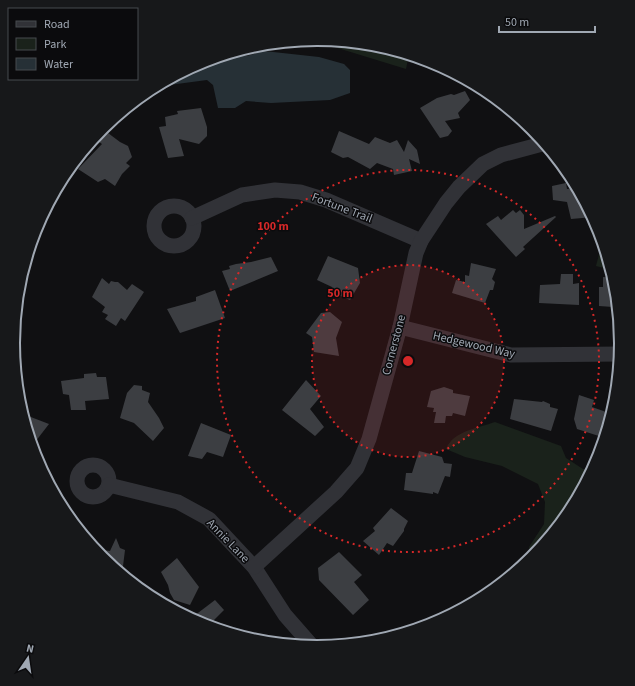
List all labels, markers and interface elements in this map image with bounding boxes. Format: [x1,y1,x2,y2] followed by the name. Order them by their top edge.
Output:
[8,8,138,80] legend
[499,8,595,34] scale bar
[505,14,529,31] text: 50 m
[44,16,70,33] text: Road
[44,36,66,53] text: Park
[44,56,74,73] text: Water
[309,189,375,227] street label: Fortune Trail
[257,218,289,235] text: 100 m
[327,285,353,302] text: 50 m
[378,313,410,377] street label: Cornerstone
[431,327,517,363] street label: Hedgewood Way
[401,354,415,368] centre of rings
[203,515,253,567] street label: Annie Lane
[8,638,48,678] north arrow
[25,641,35,657] text: N

